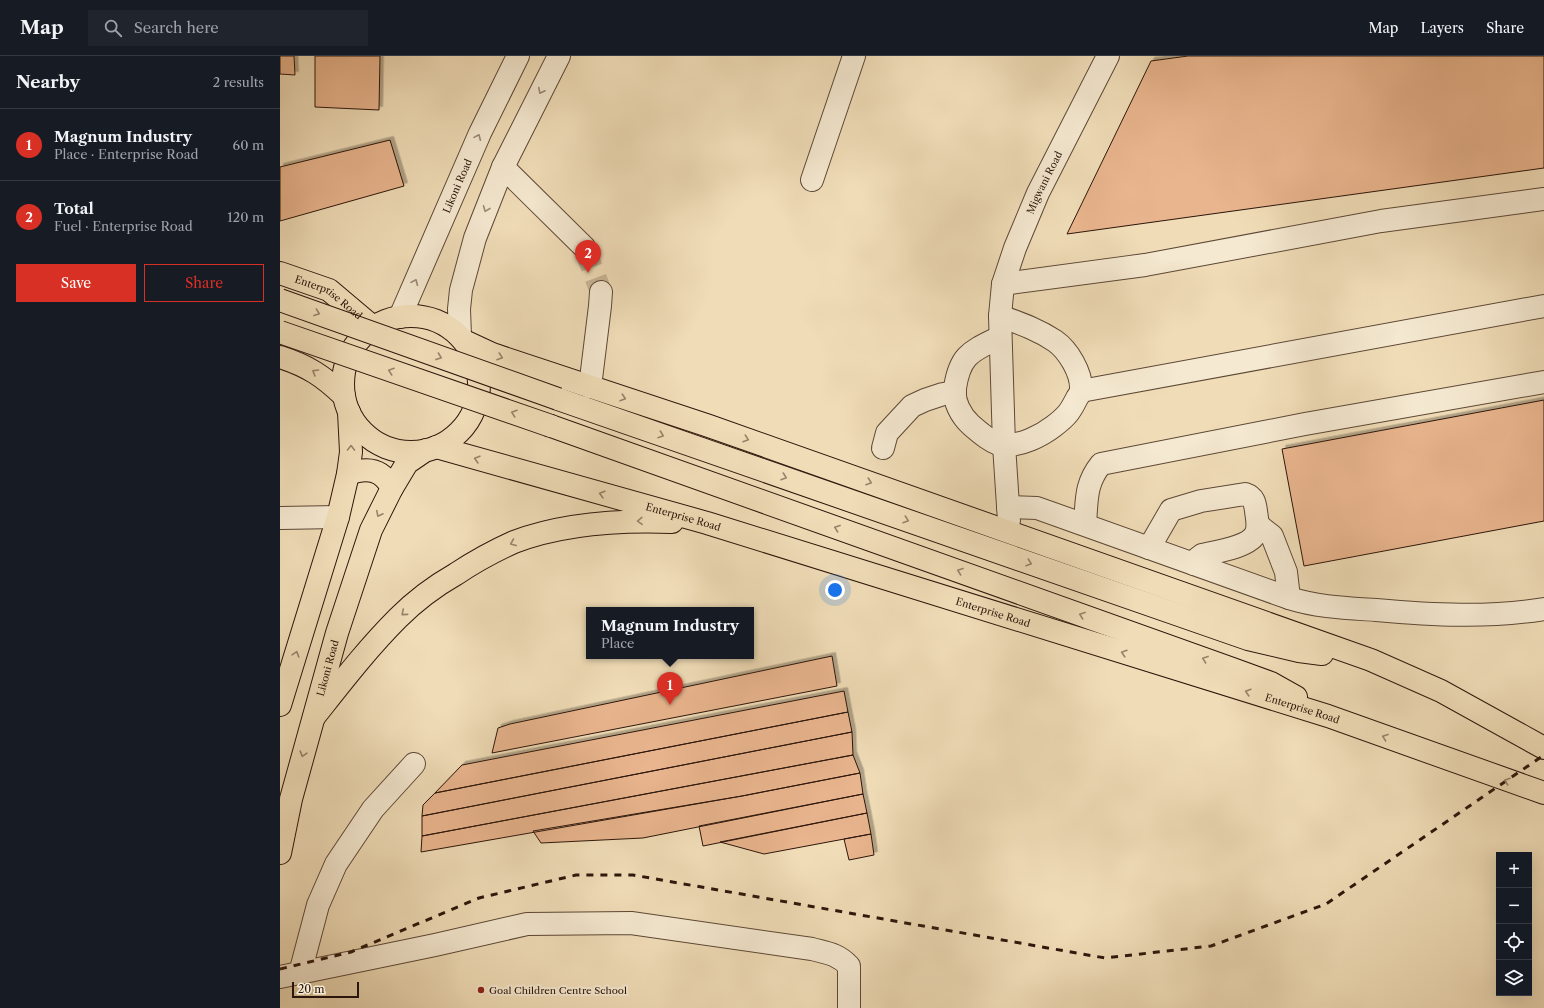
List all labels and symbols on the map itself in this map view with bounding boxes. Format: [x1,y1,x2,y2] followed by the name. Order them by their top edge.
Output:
[538,87,546,94] one-way arrow
[474,133,482,140] one-way arrow
[1023,149,1065,216] street label: Migwani Road
[440,157,475,215] street label: Likoni Road
[483,205,491,212] one-way arrow
[575,240,601,273] pin: 2
[293,272,365,322] street label: Enterprise Road
[411,278,419,285] one-way arrow
[313,309,320,317] one-way arrow
[436,352,443,361] one-way arrow
[496,352,503,361] one-way arrow
[388,367,395,375] one-way arrow
[312,369,319,377] one-way arrow
[619,393,626,402] one-way arrow
[510,410,517,418] one-way arrow
[657,430,664,438] one-way arrow
[743,434,750,443] one-way arrow
[347,445,355,451] one-way arrow
[474,455,481,464] one-way arrow
[780,473,787,481] one-way arrow
[865,478,872,486] one-way arrow
[599,490,606,499] one-way arrow
[644,500,723,533] street label: Enterprise Road
[376,509,384,517] one-way arrow
[903,515,910,524] one-way arrow
[637,517,643,525] one-way arrow
[834,524,841,533] one-way arrow
[510,539,517,547] one-way arrow
[1026,558,1033,566] one-way arrow
[956,568,963,576] one-way arrow
[825,580,845,600] your location
[954,594,1032,630] street label: Enterprise Road
[401,608,409,616] one-way arrow
[1079,611,1086,620] one-way arrow
[313,638,341,698] street label: Likoni Road
[1121,649,1128,658] one-way arrow
[291,651,300,658] one-way arrow
[1201,655,1208,663] one-way arrow
[657,672,683,705] pin: 1
[1245,688,1252,696] one-way arrow
[1264,690,1341,726] street label: Enterprise Road
[1381,733,1388,741] one-way arrow
[299,751,308,758] one-way arrow
[1504,777,1511,785] one-way arrow
[292,980,359,999] scale bar
[489,984,627,997] place label: Goal Children Centre School
[476,985,486,995] marker: Goal Children Centre School

